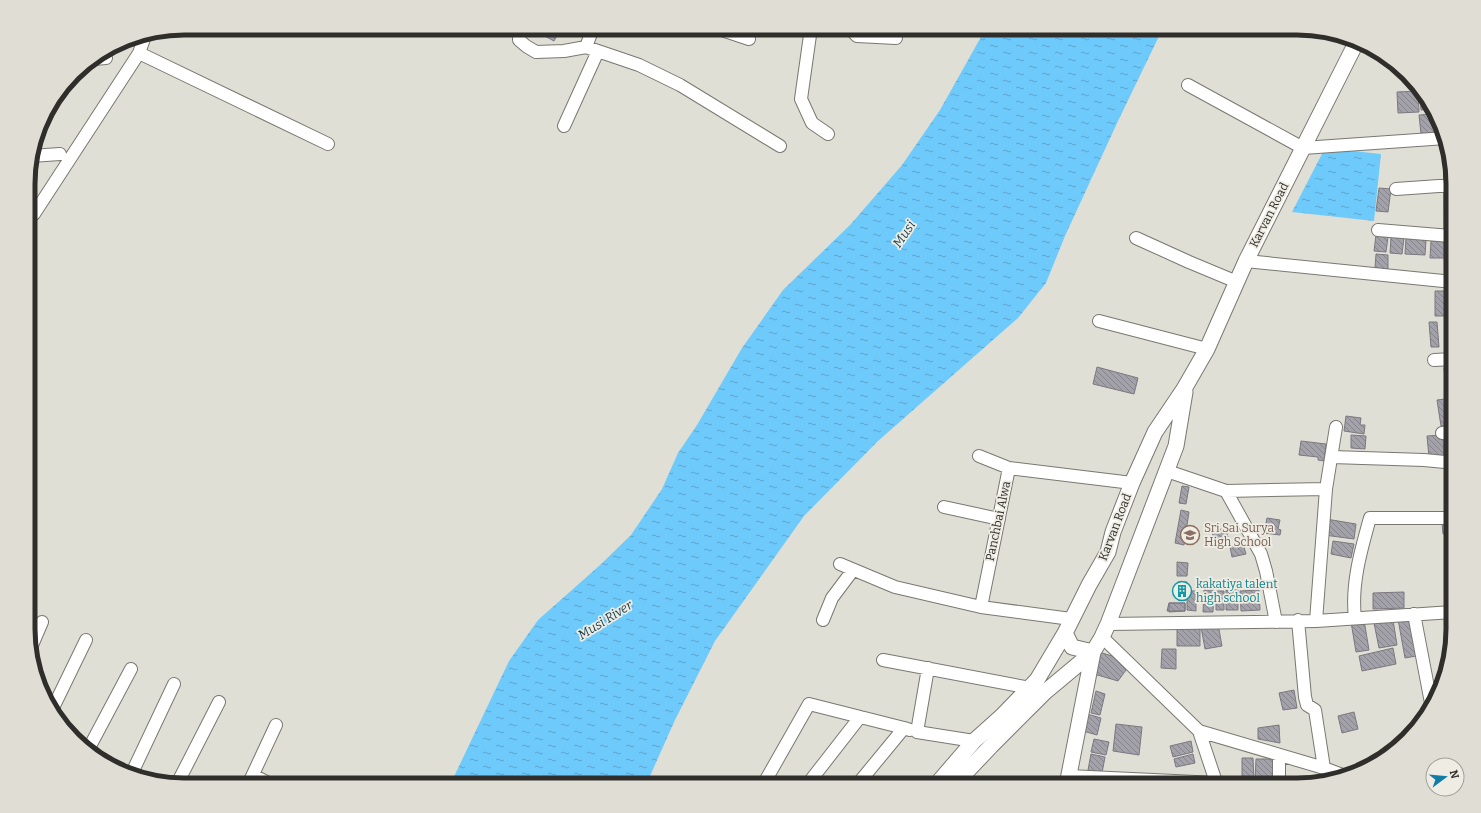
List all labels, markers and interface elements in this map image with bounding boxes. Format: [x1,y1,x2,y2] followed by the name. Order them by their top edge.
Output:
[1247,180,1291,250] street label: Karvan Road
[890,218,918,250] water label: Musi
[983,479,1013,562] street label: Panchbai Alwa
[1096,491,1134,563] street label: Karvan Road
[1204,521,1274,549] place label: Sri Sai Surya High School
[1179,524,1201,546] school or university icon: Sri Sai Surya High School
[1196,577,1278,605] place label: kakatiya talent high school
[1171,580,1193,602] building icon: kakatiya talent high school
[575,597,636,643] water label: Musi River
[1425,757,1465,797] north arrow
[1447,769,1462,781] text: N

